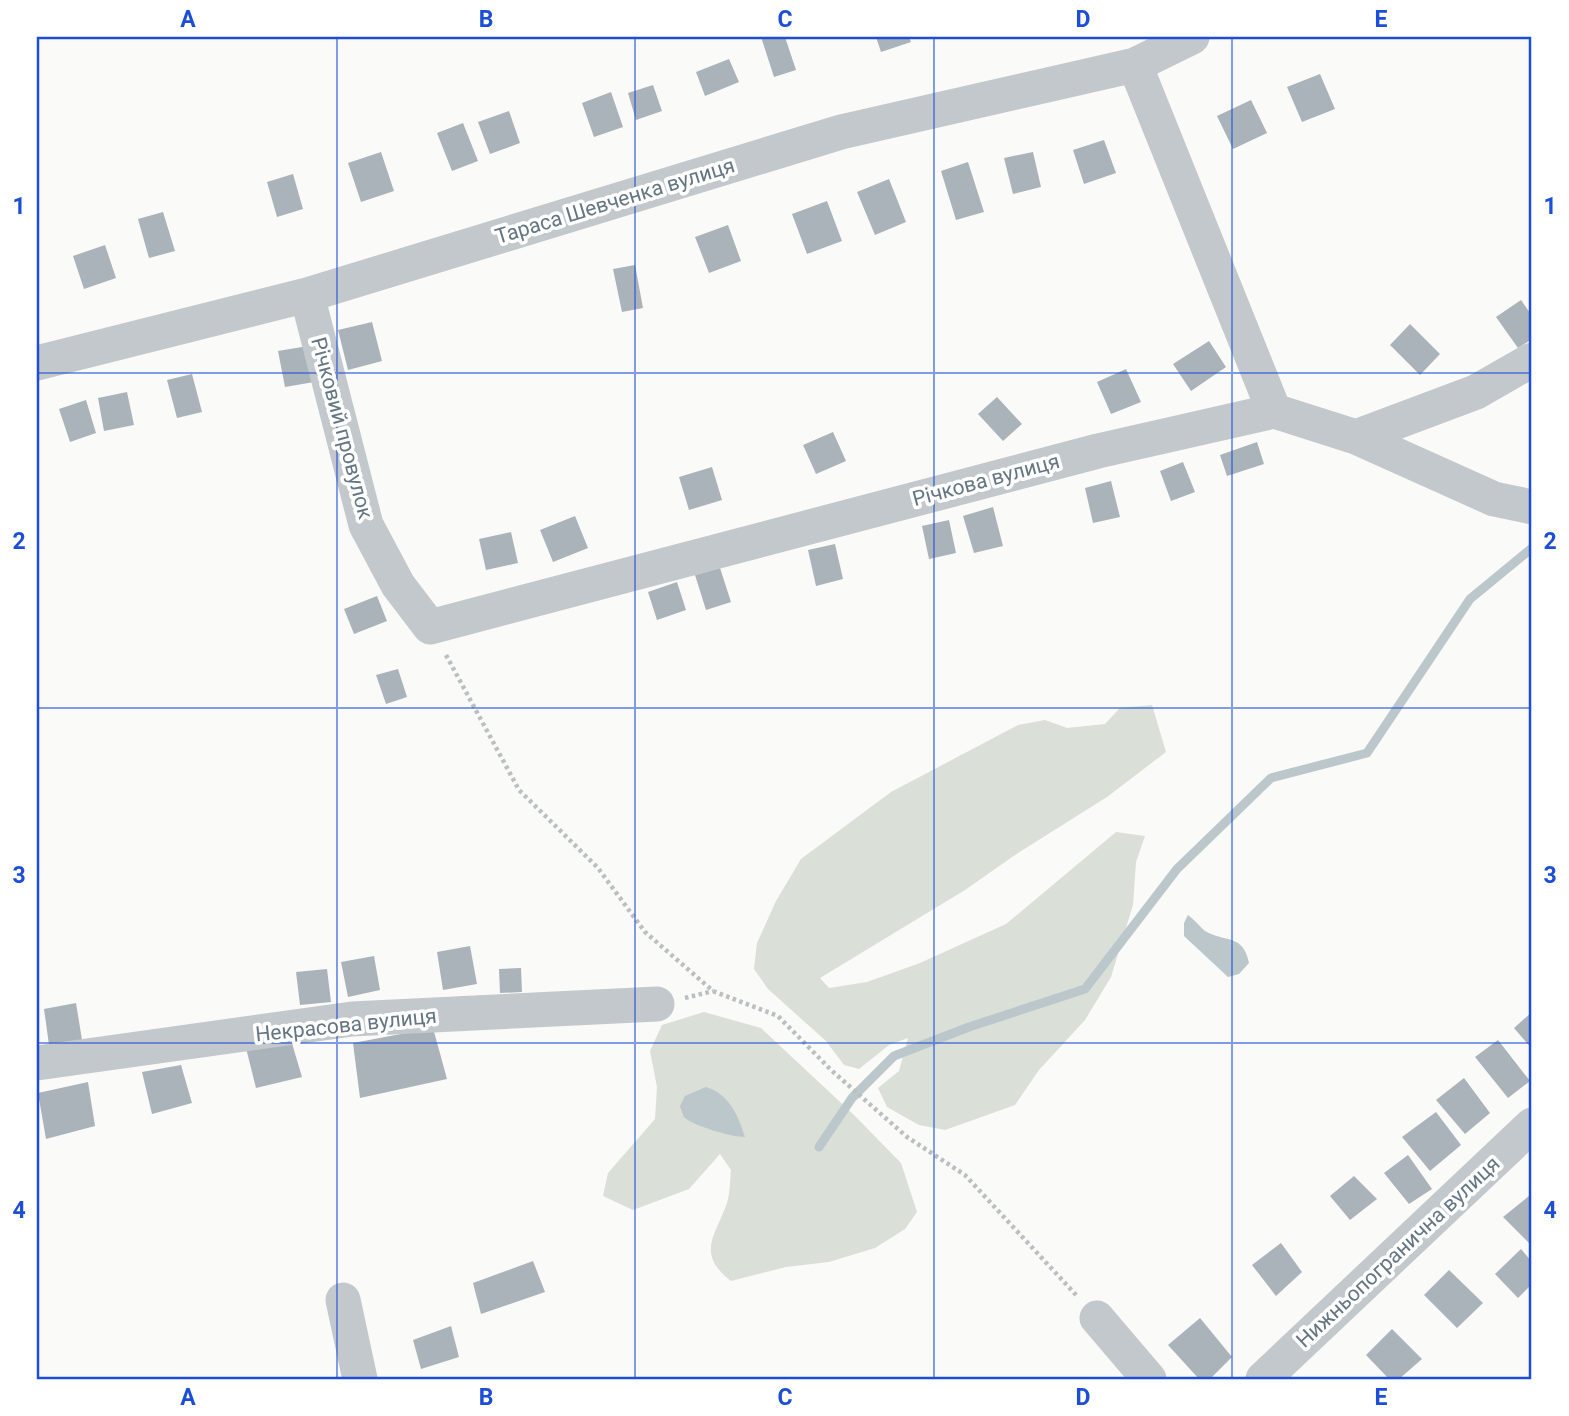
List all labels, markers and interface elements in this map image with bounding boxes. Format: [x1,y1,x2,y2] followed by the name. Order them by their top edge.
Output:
[180,6,196,33] text: A
[479,6,493,33] text: B
[777,6,793,33] text: C
[1076,6,1090,33] text: D
[1375,6,1388,33] text: E
[492,153,738,249] street label: Тараса Шевченка вулиця
[12,193,26,220] text: 1
[1543,193,1557,220] text: 1
[306,335,378,522] street label: Річковий провулок
[910,449,1062,511] street label: Річкова вулиця
[12,528,26,555] text: 2
[1543,528,1557,555] text: 2
[12,862,26,889] text: 3
[1543,862,1557,889] text: 3
[254,1004,438,1046] street label: Некрасова вулиця
[1291,1152,1505,1352] street label: Нижньопогранична вулиця
[12,1197,26,1224] text: 4
[1543,1197,1557,1224] text: 4
[180,1384,196,1411] text: A
[479,1384,493,1411] text: B
[777,1384,793,1411] text: C
[1076,1384,1090,1411] text: D
[1375,1384,1388,1411] text: E

